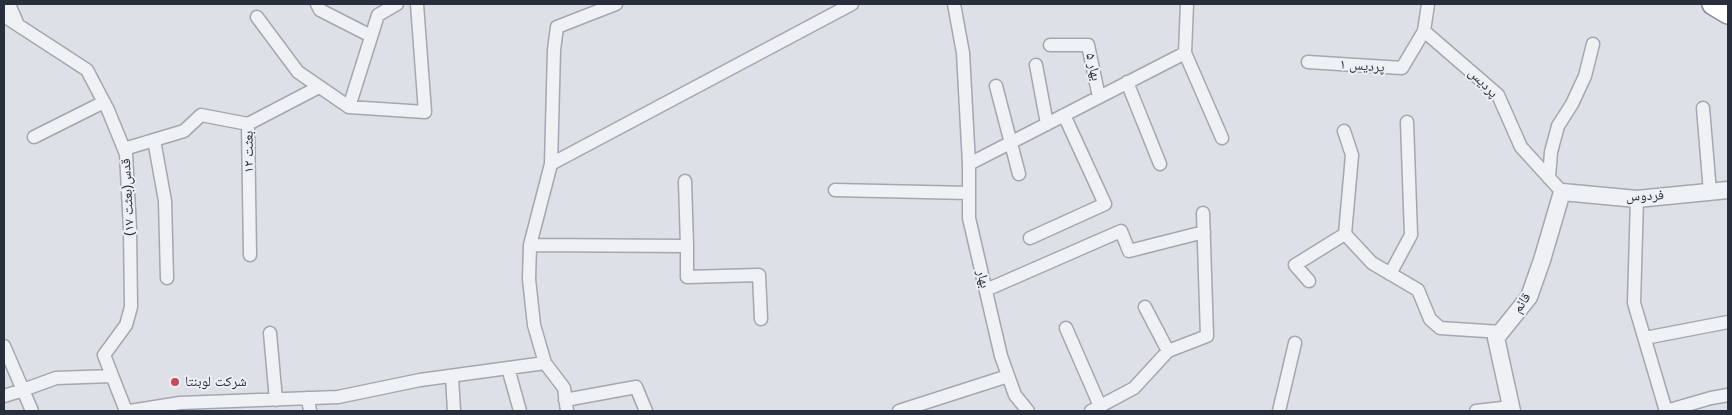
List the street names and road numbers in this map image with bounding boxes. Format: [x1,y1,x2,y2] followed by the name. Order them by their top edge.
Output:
[1082,51,1104,83] street label: بهار ۵
[1339,56,1385,76] street label: پرديس ۱
[1465,65,1501,101] street label: پرديس
[240,131,258,173] street label: بعثت ۱۲
[118,158,138,236] street label: قدس(بعثت ۱۷)
[1626,187,1664,205] street label: فردوس
[973,268,993,290] street label: بهار
[1509,290,1535,316] street label: قائم

